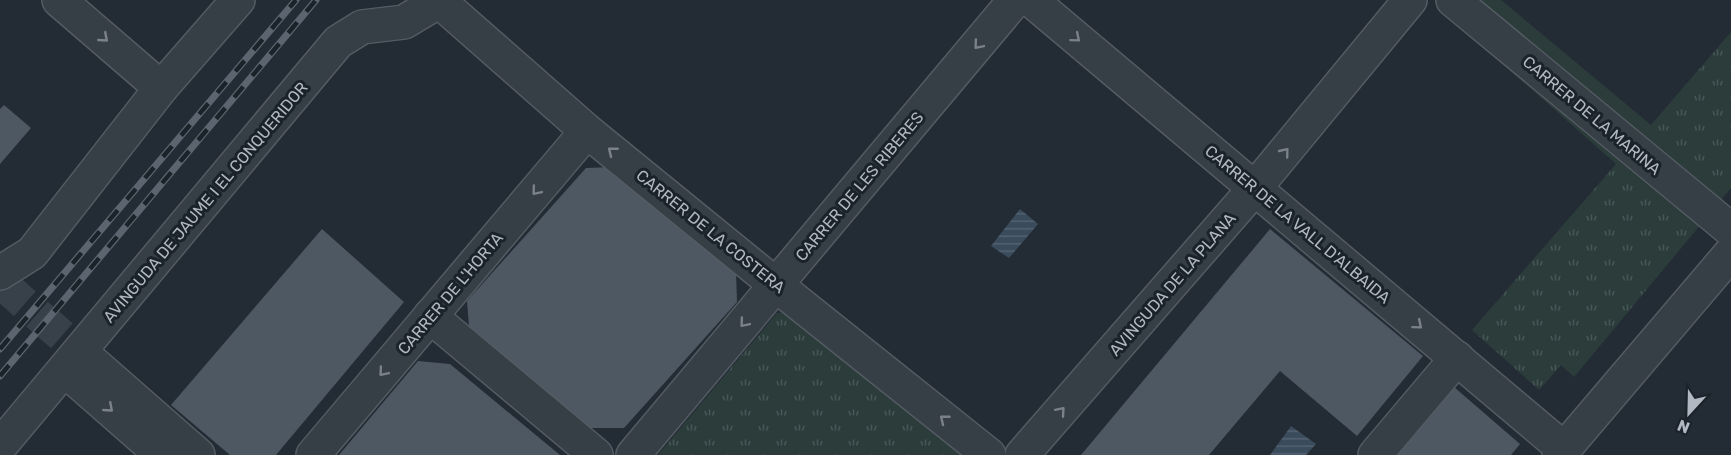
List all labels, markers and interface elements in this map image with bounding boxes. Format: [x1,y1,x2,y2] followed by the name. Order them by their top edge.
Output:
[1069,30,1080,41] one-way arrow
[97,31,107,42] one-way arrow
[974,38,985,49] one-way arrow
[1519,52,1665,179] street label: CARRER DE LA MARINA
[99,78,312,326] street label: AVINGUDA DE JAUME I EL CONQUERIDOR
[791,108,927,265] street label: CARRER DE LES RIBERES
[1201,141,1394,308] street label: CARRER DE LA VALL D'ALBAIDA
[608,147,619,158] one-way arrow
[1277,148,1288,159] one-way arrow
[633,166,789,297] street label: CARRER DE LA COSTERA
[532,184,543,195] one-way arrow
[1105,209,1240,360] street label: AVINGUDA DE LA PLANA
[394,228,507,358] street label: CARRER DE L'HORTA
[740,316,751,327] one-way arrow
[1411,318,1422,329] one-way arrow
[379,365,390,376] one-way arrow
[1659,383,1719,443] north arrow
[102,401,112,412] one-way arrow
[1054,407,1065,418] one-way arrow
[939,415,950,426] one-way arrow
[1675,415,1692,437] text: N

